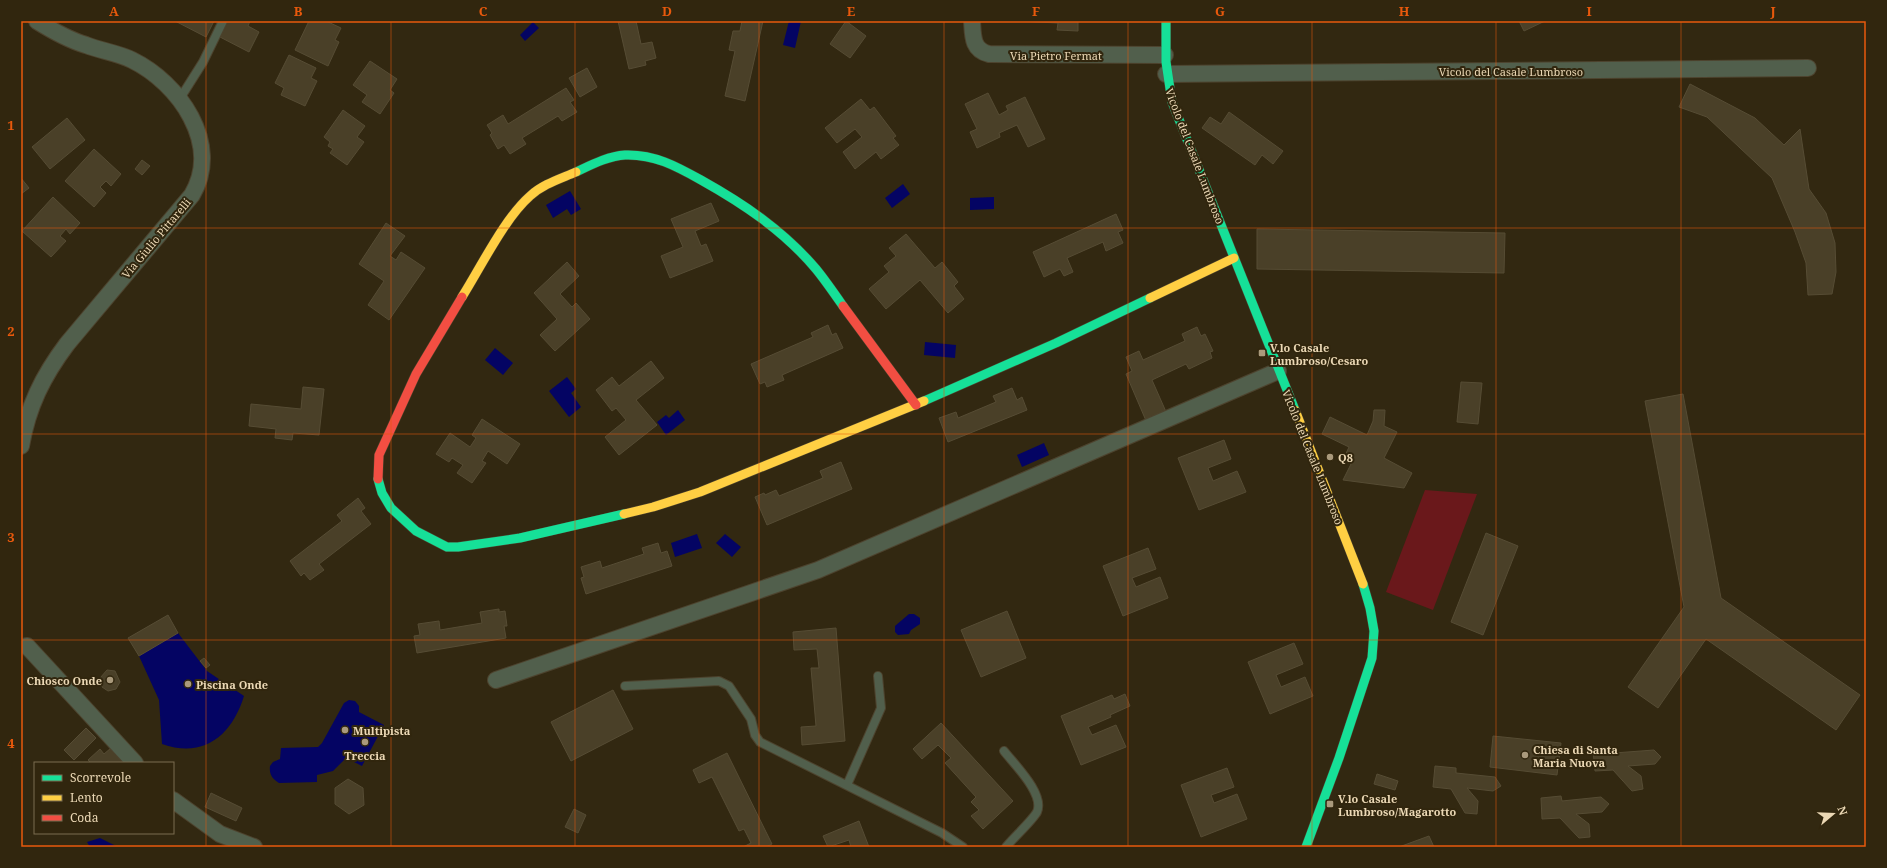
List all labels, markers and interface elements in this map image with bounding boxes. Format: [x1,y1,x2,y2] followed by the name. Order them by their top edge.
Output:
[109,2,119,20] text: A
[294,2,303,20] text: B
[479,2,488,20] text: C
[662,2,672,20] text: D
[847,2,856,20] text: E
[1032,2,1040,20] text: F
[1215,2,1225,20] text: G
[1399,2,1410,20] text: H
[1586,2,1592,20] text: I
[1769,2,1776,20] text: J
[1010,48,1102,63] street label: Via Pietro Fermat
[1439,64,1583,79] street label: Vicolo del Casale Lumbroso
[1162,86,1228,226] street label: Vicolo del Casale Lumbroso
[7,116,15,134] text: 1
[118,195,194,281] street label: Via Giulio Pittarelli
[7,322,15,340] text: 2
[1270,340,1369,368] place label: V.lo Casale Lumbroso/Cesaro
[1257,348,1267,358] marker: V.lo Casale Lumbroso/Cesaro
[1279,387,1347,527] street label: Vicolo del Casale Lumbroso
[1338,450,1353,465] place label: Q8
[1325,452,1335,462] marker: Q8
[7,528,15,546] text: 3
[27,673,102,688] place label: Chiosco Onde
[105,675,115,685] marker: Chiosco Onde
[196,677,268,692] place label: Piscina Onde
[183,679,193,689] marker: Piscina Onde
[353,723,411,738] place label: Multipista
[340,725,350,735] marker: Multipista
[7,734,15,752] text: 4
[360,737,370,747] marker: Treccia
[1533,742,1618,770] place label: Chiesa di Santa Maria Nuova
[344,748,386,763] place label: Treccia
[1520,750,1530,760] marker: Chiesa di Santa Maria Nuova
[34,762,174,834] legend
[70,769,131,786] text: Scorrevole
[70,789,103,806] text: Lento
[1338,791,1456,819] place label: V.lo Casale Lumbroso/Magarotto
[1813,794,1853,834] north arrow
[1325,799,1335,809] marker: V.lo Casale Lumbroso/Magarotto
[1834,804,1852,817] text: N
[70,809,99,826] text: Coda

